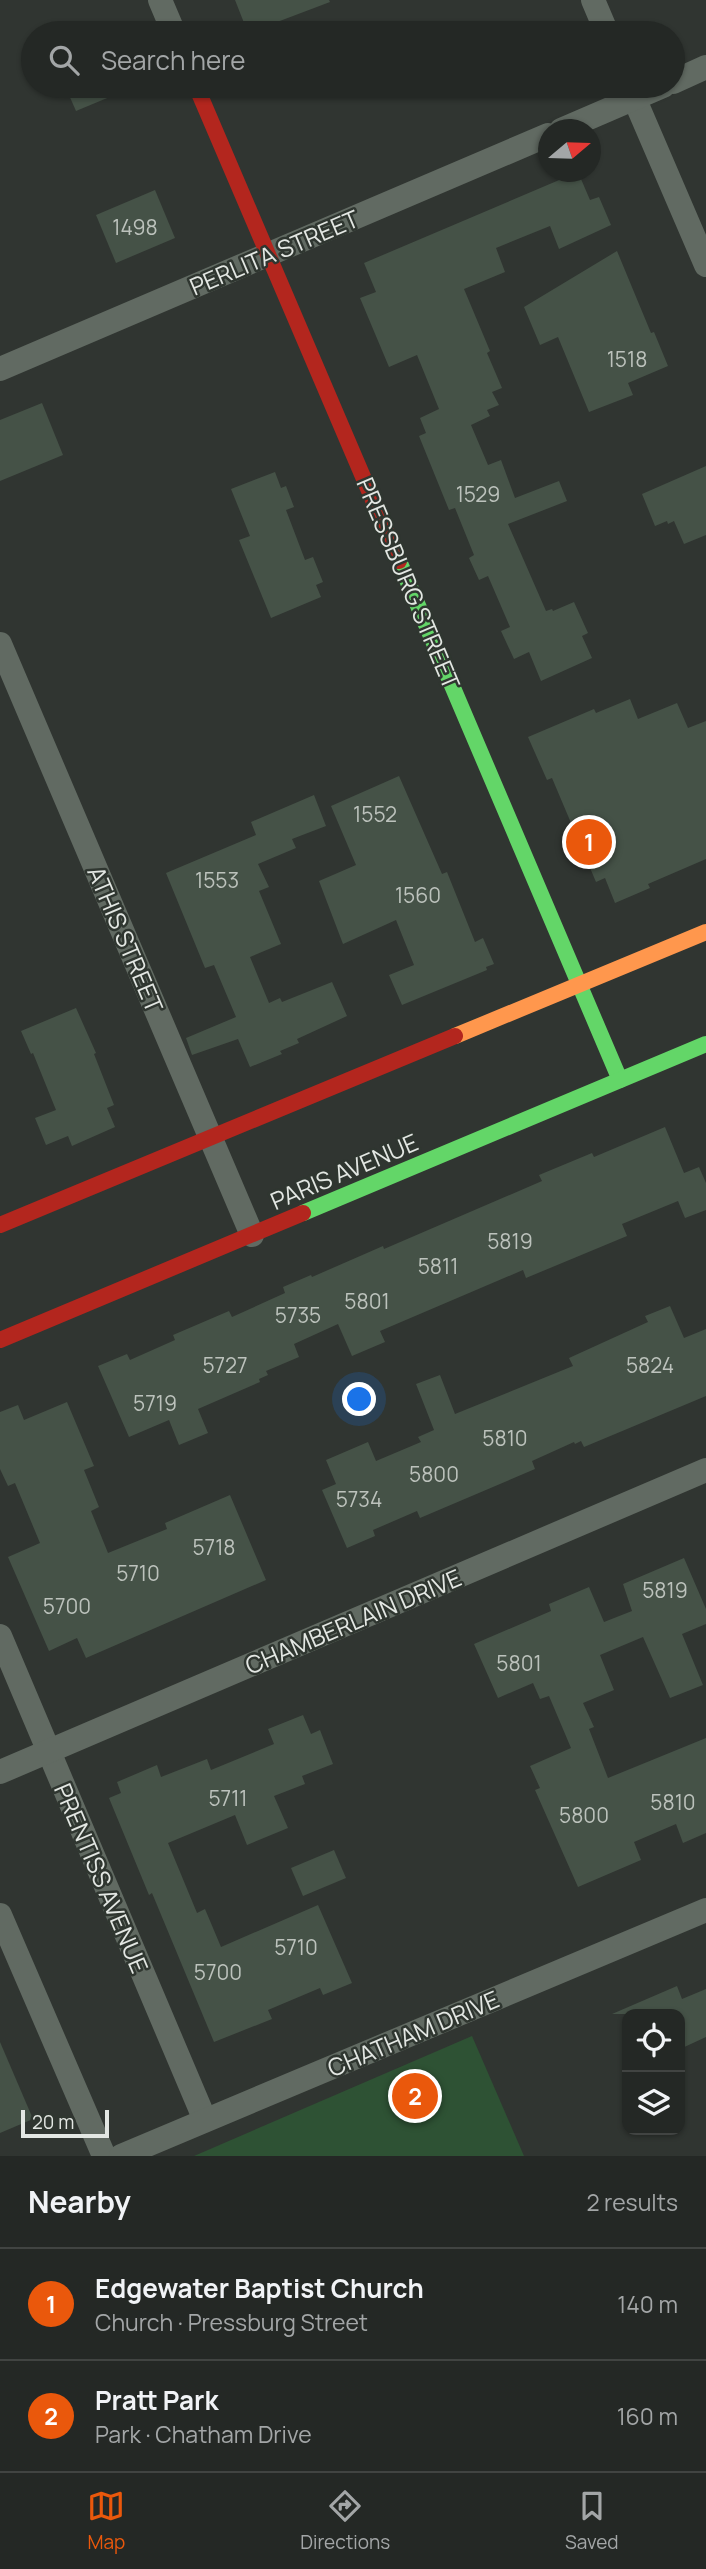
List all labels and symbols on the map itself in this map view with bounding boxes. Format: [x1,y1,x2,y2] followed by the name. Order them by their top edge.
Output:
[538,119,601,182] north arrow
[184,201,364,303] street label: PERLITA STREET
[112,213,158,241] house number: 1498
[607,345,647,373] house number: 1518
[349,472,469,695] street label: PRESSBURG STREET
[456,480,500,508] house number: 1529
[353,800,397,828] house number: 1552
[566,816,612,868] pin: 1
[80,861,172,1018] street label: ATHIS STREET
[195,866,239,894] house number: 1553
[395,881,441,909] house number: 1560
[265,1125,423,1217] street label: PARIS AVENUE
[487,1227,533,1255] house number: 5819
[418,1252,458,1280] house number: 5811
[344,1287,390,1315] house number: 5801
[275,1301,321,1329] house number: 5735
[202,1351,248,1379] house number: 5727
[626,1351,674,1379] house number: 5824
[342,1382,376,1416] your location
[133,1389,177,1417] house number: 5719
[482,1424,528,1452] house number: 5810
[409,1460,459,1488] house number: 5800
[336,1485,382,1513] house number: 5734
[192,1533,236,1561] house number: 5718
[116,1559,160,1587] house number: 5710
[240,1561,466,1681] street label: CHAMBERLAIN DRIVE
[642,1576,688,1604] house number: 5819
[43,1592,91,1620] house number: 5700
[496,1649,542,1677] house number: 5801
[47,1778,157,1978] street label: PRENTISS AVENUE
[208,1784,248,1812] house number: 5711
[650,1788,696,1816] house number: 5810
[559,1801,609,1829] house number: 5800
[274,1933,318,1961] house number: 5710
[194,1958,242,1986] house number: 5700
[322,1982,504,2084] street label: CHATHAM DRIVE
[392,2070,438,2122] pin: 2
[21,2107,108,2139] scale bar

